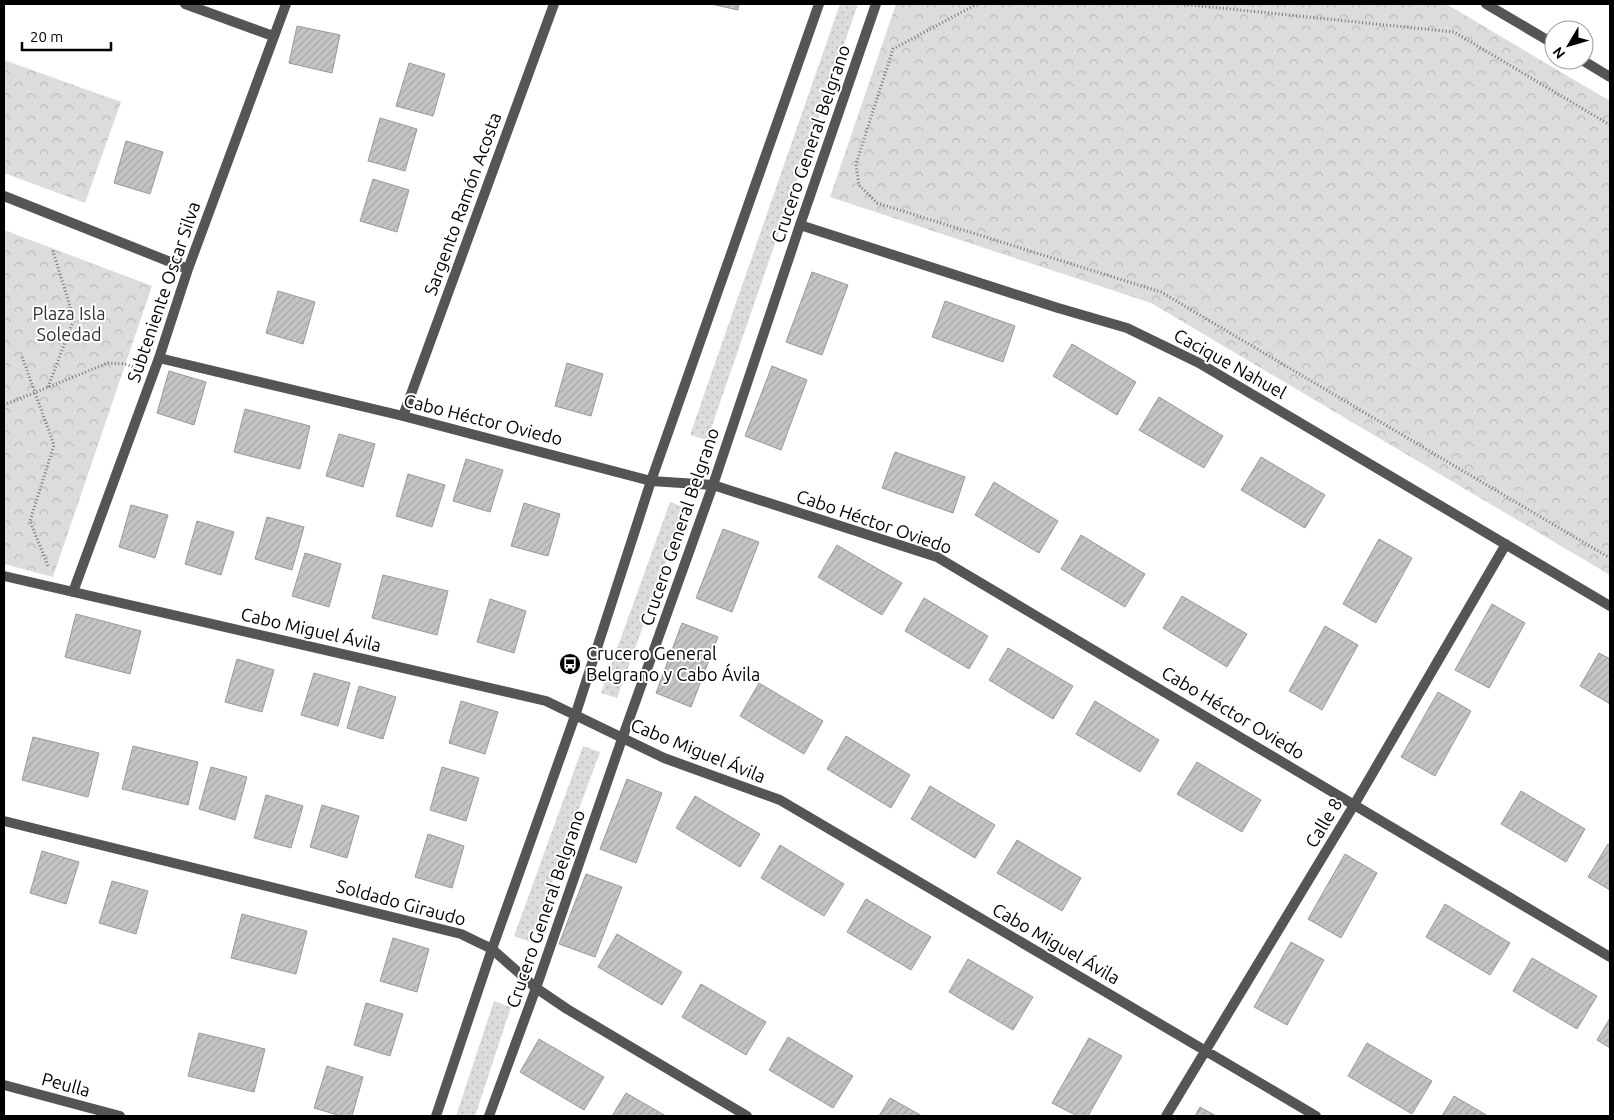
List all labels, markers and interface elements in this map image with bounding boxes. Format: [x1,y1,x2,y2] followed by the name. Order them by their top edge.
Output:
[22,20,111,52] scale bar
[1544,20,1594,70] north arrow
[30,28,63,45] text: 20 m
[767,42,853,245] street label: Crucero General Belgrano
[1549,44,1568,62] text: N
[420,109,505,298] street label: Sargento Ramón Acosta
[123,199,203,385] street label: Subteniente Oscar Silva
[33,303,105,344] park label: Plaza Isla Soledad
[1171,324,1290,402] street label: Cacique Nahuel
[402,390,565,448] street label: Cabo Héctor Oviedo
[636,425,722,628] street label: Crucero General Belgrano
[794,485,955,557] street label: Cabo Héctor Oviedo
[239,602,384,655] street label: Cabo Miguel Ávila
[586,643,760,684] place label: Crucero General Belgrano y Cabo Ávila
[558,652,582,676] bus stop icon: Crucero General Belgrano y Cabo Ávila
[1159,662,1309,763] street label: Cabo Héctor Oviedo
[628,713,769,786] street label: Cabo Miguel Ávila
[1301,794,1346,851] street label: Calle 8
[502,807,588,1010] street label: Crucero General Belgrano
[334,875,468,929] street label: Soldado Giraudo
[989,898,1124,988] street label: Cabo Miguel Ávila
[40,1068,93,1100] street label: Peulla

